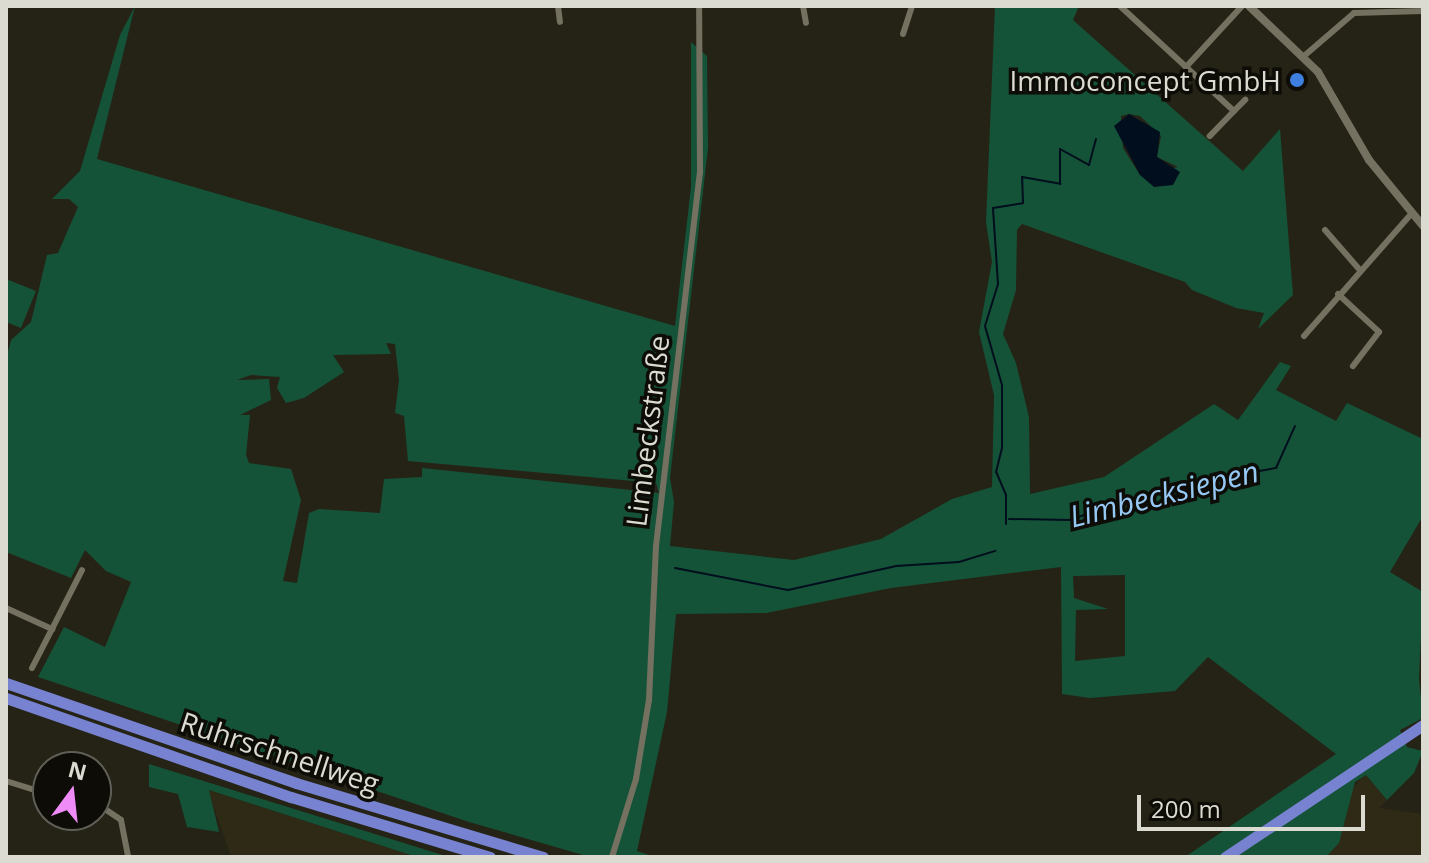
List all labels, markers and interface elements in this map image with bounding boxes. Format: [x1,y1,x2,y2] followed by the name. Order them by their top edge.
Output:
[1009,63,1281,97] place label: Immoconcept GmbH
[1288,71,1306,89] marker: Immoconcept GmbH
[619,334,675,528] street label: Limbeckstraße
[1066,453,1262,535] water label: Limbecksiepen
[177,704,383,800] street label: Ruhrschnellweg
[32,751,112,831] north arrow
[65,753,90,787] text: N
[1141,779,1369,829] scale bar
[1151,792,1221,825] text: 200 m

